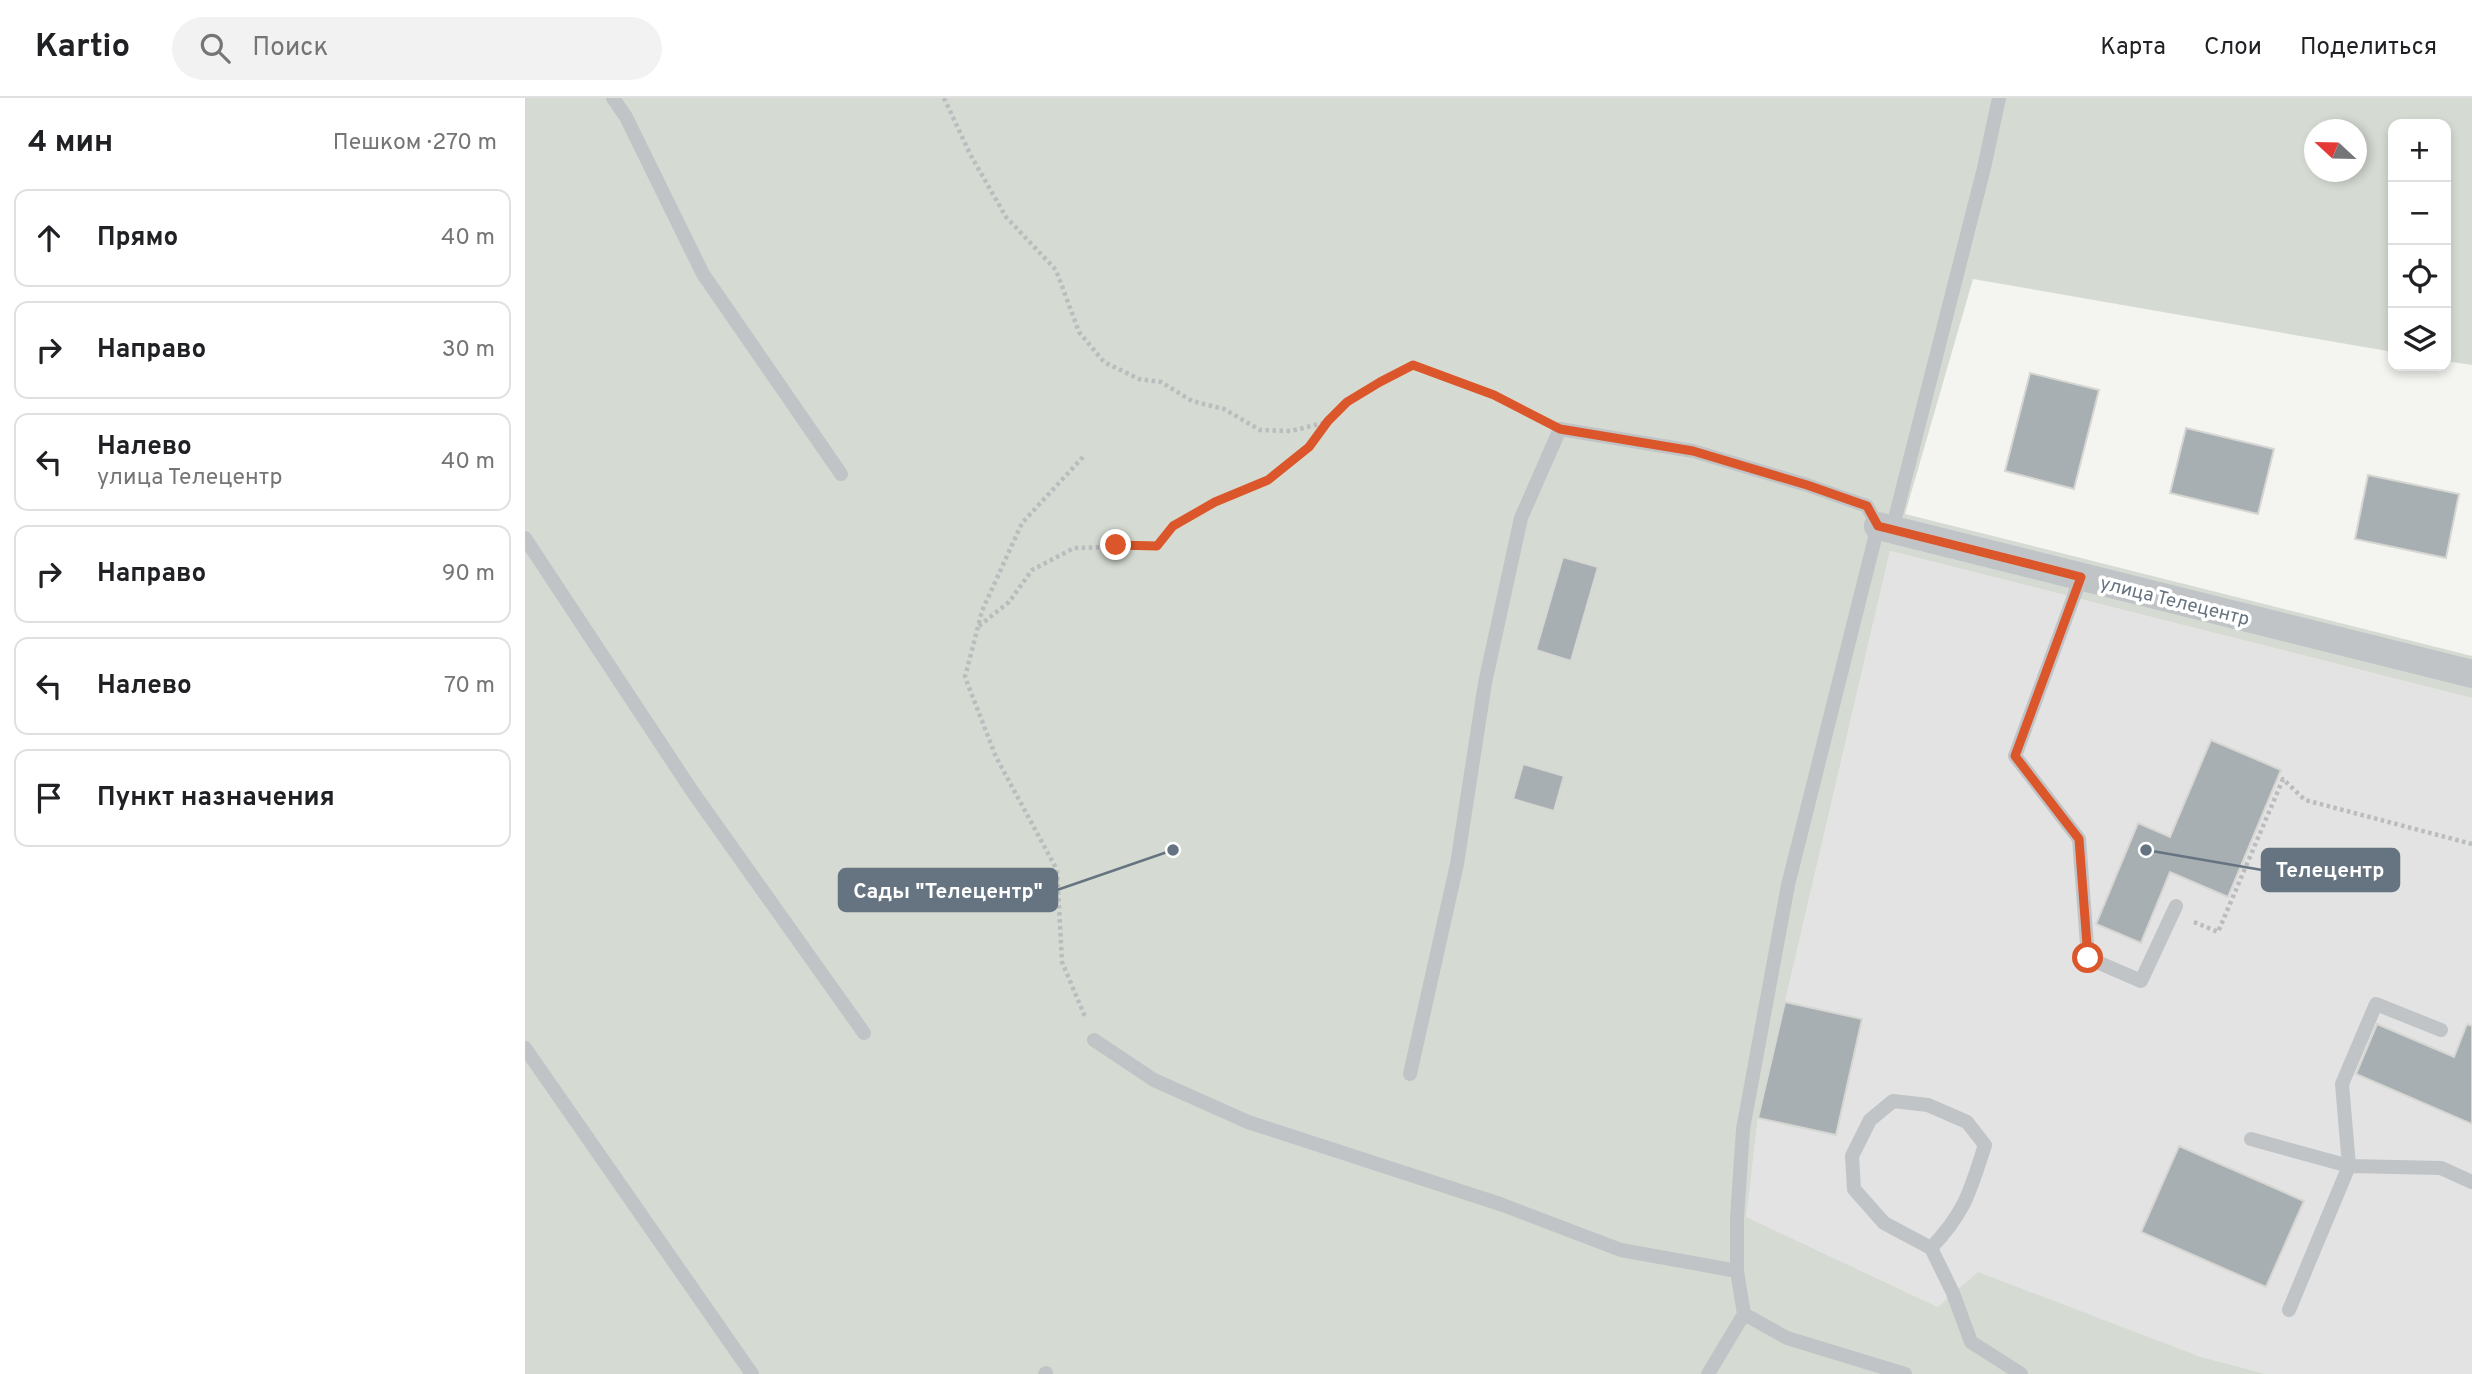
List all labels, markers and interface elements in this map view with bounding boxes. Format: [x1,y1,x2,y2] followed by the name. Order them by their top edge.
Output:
[172,17,662,80] search box
[35,27,130,69] text: Kartio
[196,29,234,67] icon: search
[252,32,328,65] text: Поиск
[2100,33,2166,63] text: Карта
[2204,33,2262,63] text: Слои
[2300,33,2437,63] text: Поделиться
[2304,119,2367,182] north arrow
[2388,119,2451,371] map controls
[2388,119,2451,182] button: +
[28,125,113,162] text: 4 мин
[333,129,497,158] text: Пешком · 270 m
[2388,182,2451,245] button: −
[30,219,68,257] icon: ahead
[97,222,178,255] text: Прямо
[441,224,495,253] text: 40 m
[2388,245,2451,308] button: locate
[2388,308,2451,371] button: layers
[30,331,68,369] icon: right
[97,334,206,367] text: Направо
[442,336,495,365] text: 30 m
[97,431,192,464] text: Налево
[30,443,68,481] icon: left
[441,448,495,477] text: 40 m
[97,464,282,493] text: улица Телецентр
[1100,529,1131,560] route end
[30,555,68,593] icon: right
[97,558,206,591] text: Направо
[442,560,495,589] text: 90 m
[2097,572,2252,632] street label: улица Телецентр
[30,667,68,705] icon: left
[97,670,192,703] text: Налево
[444,672,495,701] text: 70 m
[30,779,68,817] icon: arrive
[97,782,335,815] text: Пункт назначения
[2262,849,2399,891] callout: Телецентр
[2276,858,2384,885] text: Телецентр
[839,869,1057,911] callout: Сады "Телецентр"
[853,879,1043,906] text: Сады "Телецентр"
[2072,942,2103,973] route start

